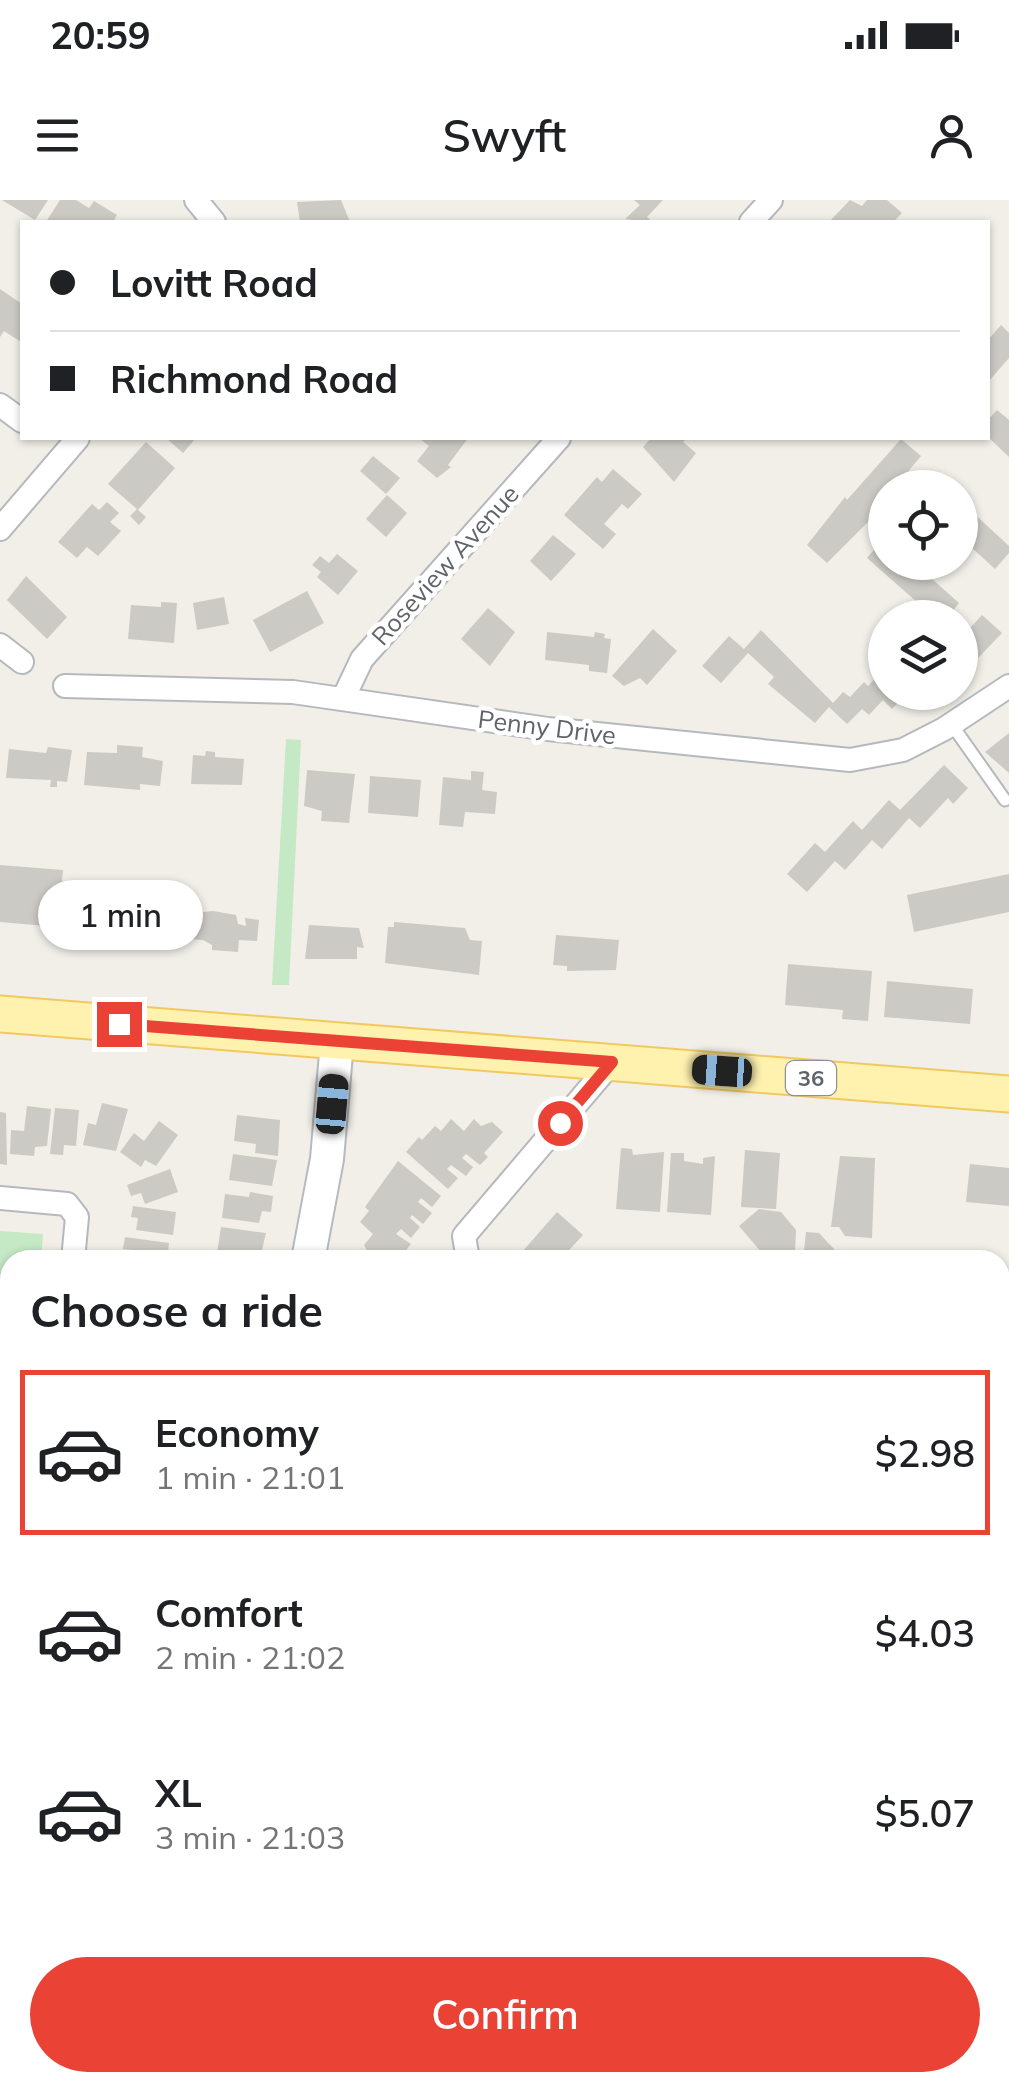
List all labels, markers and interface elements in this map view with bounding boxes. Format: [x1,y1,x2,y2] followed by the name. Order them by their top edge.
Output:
[50,11,151,59] text: 20:59
[443,107,566,163] text: Swyft
[30,108,85,163] icon: menu
[924,108,979,163] icon: person
[110,259,318,307] text: Lovitt Road
[110,355,398,403] text: Richmond Road
[868,470,978,710] map controls
[868,470,978,580] button: locate
[364,478,525,651] street label: Roseview Avenue
[868,600,978,710] button: layers
[476,703,618,750] street label: Penny Drive
[36,879,202,949] callout: 1 min
[79,895,162,935] text: 1 min
[97,1002,142,1047] route end
[691,1054,753,1088] car
[786,1061,836,1095] road number: 36
[314,1073,350,1135] car
[538,1101,583,1146] route start
[30,1282,323,1338] text: Choose a ride
[35,1408,125,1498] icon: car
[155,1409,319,1457] text: Economy
[875,1429,975,1477] text: $2.98
[155,1457,345,1497] text: 1 min · 21:01
[35,1588,125,1678] icon: car
[155,1589,303,1637] text: Comfort
[875,1609,975,1657] text: $4.03
[155,1637,345,1677] text: 2 min · 21:02
[35,1768,125,1858] icon: car
[155,1769,202,1817] text: XL
[875,1789,975,1837] text: $5.07
[155,1817,345,1857] text: 3 min · 21:03
[30,1957,980,2072] button: Confirm

